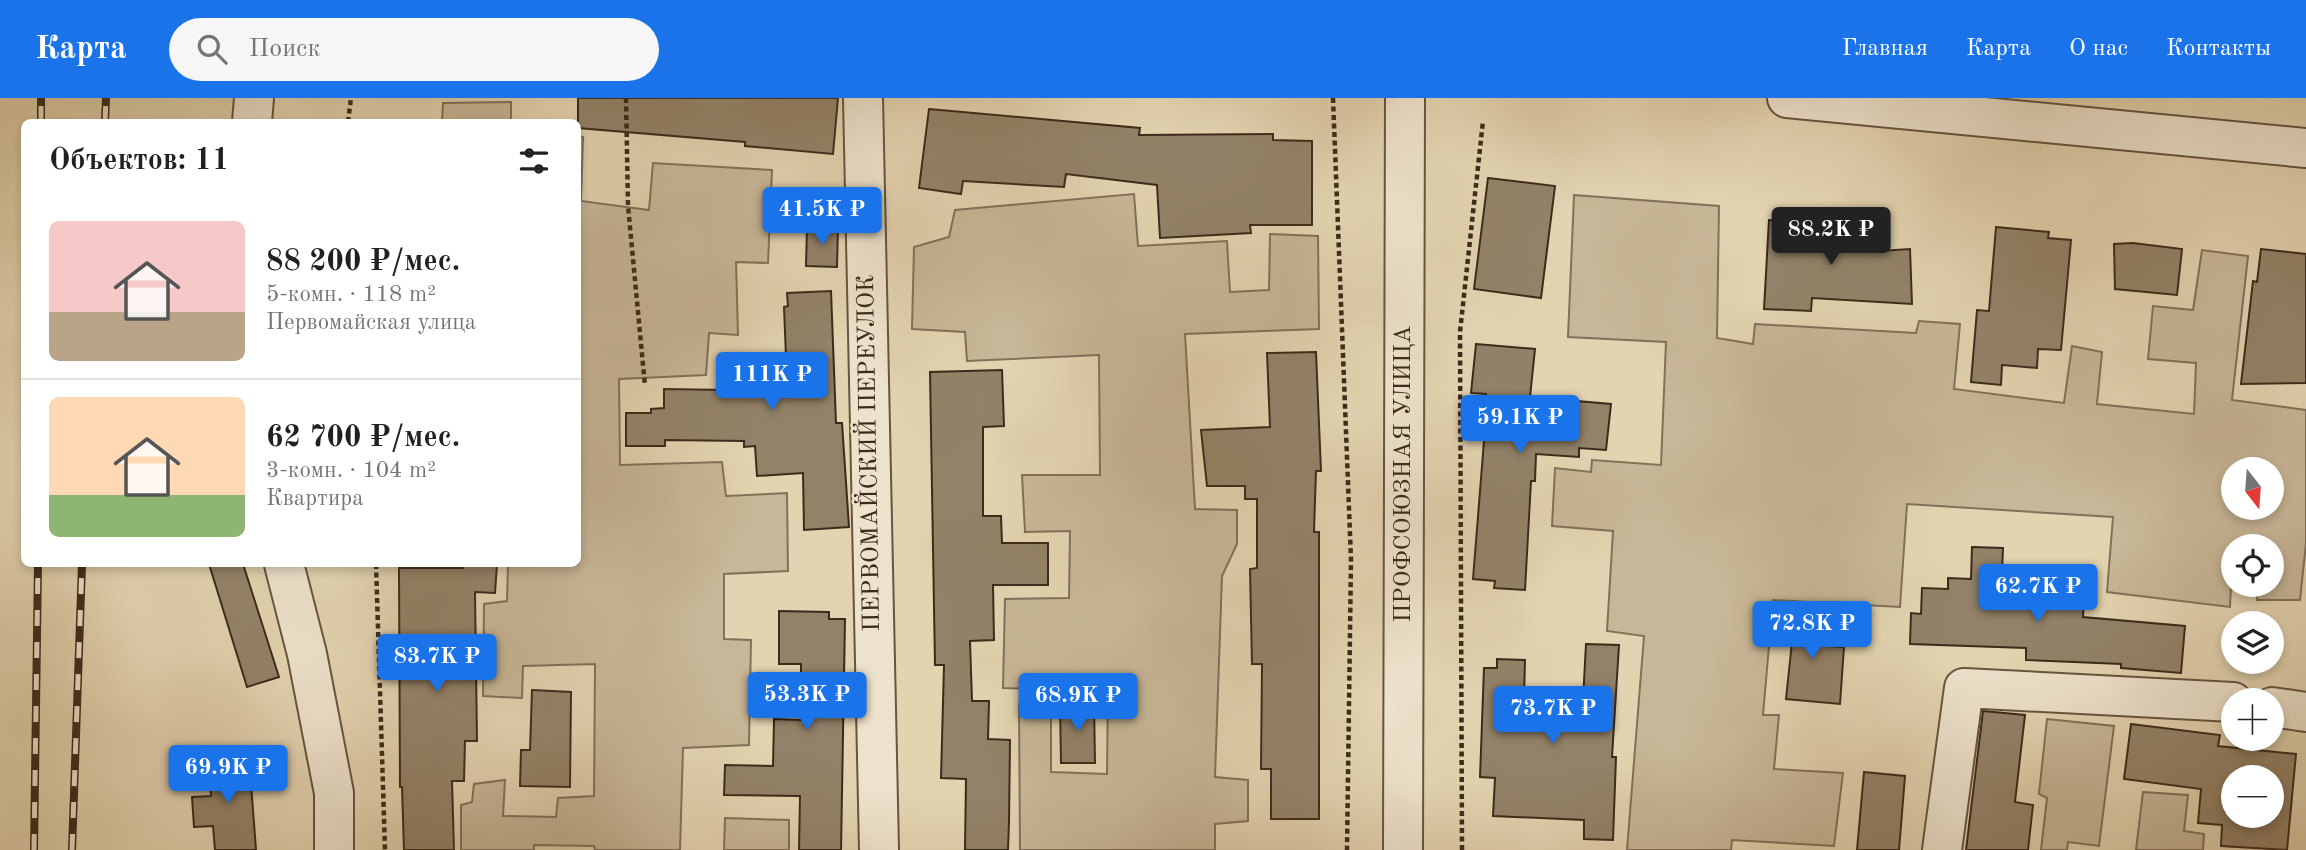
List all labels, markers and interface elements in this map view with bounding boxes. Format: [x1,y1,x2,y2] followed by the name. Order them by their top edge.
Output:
[169,18,659,81] search box
[193,30,231,68] icon: search
[35,33,127,66] text: Карта
[249,36,321,62] text: Поиск
[1842,37,1928,61] text: Главная
[1966,37,2031,61] text: Карта
[2069,37,2128,61] text: О нас
[2166,37,2271,61] text: Контакты
[515,142,553,180] icon: filters
[49,146,229,176] text: Объектов: 11
[757,188,887,247] pin: 41.5K ₽
[779,198,865,221] text: 41.5K ₽
[1766,208,1896,267] pin: 88.2K ₽
[1788,218,1874,241] text: 88.2K ₽
[266,247,460,277] text: 88 200 ₽/мес.
[105,249,189,333] icon: home
[850,274,885,632] street label: ПЕРВОМАЙСКИЙ ПЕРЕУЛОК
[266,283,436,306] text: 5-комн. · 118 m²
[266,311,476,334] text: Первомайская улица
[1392,325,1416,623] street label: ПРОФСОЮЗНАЯ УЛИЦА
[715,352,829,412] pin: 111K ₽
[732,363,812,386] text: 111K ₽
[1455,396,1585,455] pin: 59.1K ₽
[1477,406,1563,429] text: 59.1K ₽
[266,423,460,453] text: 62 700 ₽/мес.
[105,425,189,509] icon: home
[2221,457,2284,520] north arrow
[2221,457,2284,828] map controls
[266,459,436,482] text: 3-комн. · 104 m²
[266,487,364,510] text: Квартира
[2221,534,2284,597] button: locate
[1973,564,2103,624] pin: 62.7K ₽
[1995,575,2081,598] text: 62.7K ₽
[1747,602,1877,661] pin: 72.8K ₽
[2221,611,2284,674] button: layers
[1769,612,1855,635] text: 72.8K ₽
[372,634,502,694] pin: 83.7K ₽
[394,645,480,668] text: 83.7K ₽
[742,672,872,732] pin: 53.3K ₽
[1013,674,1143,733] pin: 68.9K ₽
[764,683,850,706] text: 53.3K ₽
[1035,684,1121,707] text: 68.9K ₽
[1488,686,1618,746] pin: 73.7K ₽
[2221,688,2284,751] button: +
[1510,697,1596,720] text: 73.7K ₽
[163,746,293,805] pin: 69.9K ₽
[185,756,271,779] text: 69.9K ₽
[2221,765,2284,828] button: −

